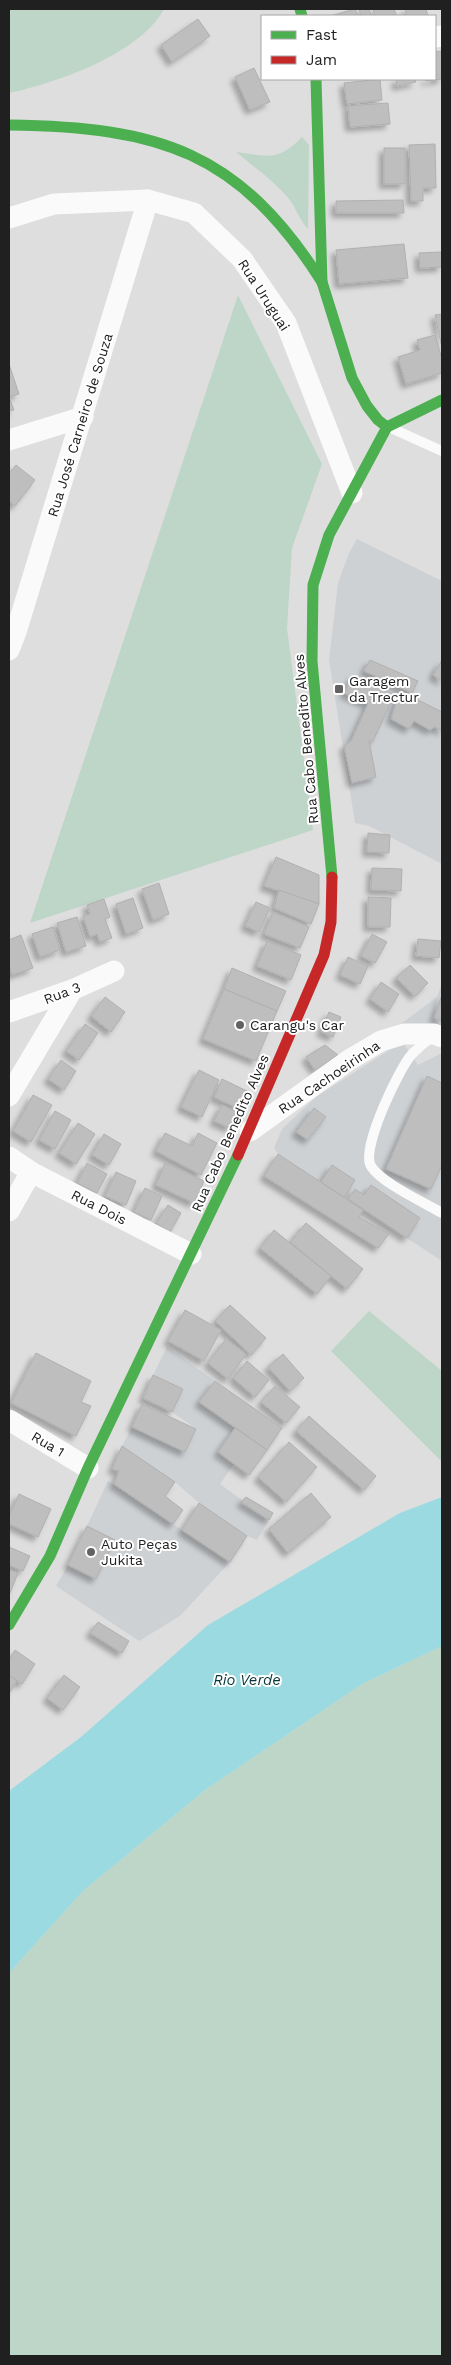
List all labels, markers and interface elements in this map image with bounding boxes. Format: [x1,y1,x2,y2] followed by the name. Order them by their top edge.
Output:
[261,15,436,80] legend
[306,26,338,44] text: Fast
[306,51,337,69] text: Jam
[235,256,293,334] street label: Rua Uruguai
[44,331,116,519] street label: Rua José Carneiro de Souza
[291,653,321,825] street label: Rua Cabo Benedito Alves
[349,673,419,705] place label: Garagem da Trectur
[333,683,345,695] marker: Garagem da Trectur
[41,979,83,1007] street label: Rua 3
[250,1017,344,1033] place label: Carangu's Car
[234,1019,246,1031] marker: Carangu's Car
[275,1037,383,1117] street label: Rua Cachoeirinha
[188,1052,272,1214] street label: Rua Cabo Benedito Alves
[69,1186,129,1228] street label: Rua Dois
[29,1428,67,1460] street label: Rua 1
[101,1536,177,1568] place label: Auto Peças Jukita
[85,1546,97,1558] marker: Auto Peças Jukita
[213,1671,281,1689] water label: Rio Verde

